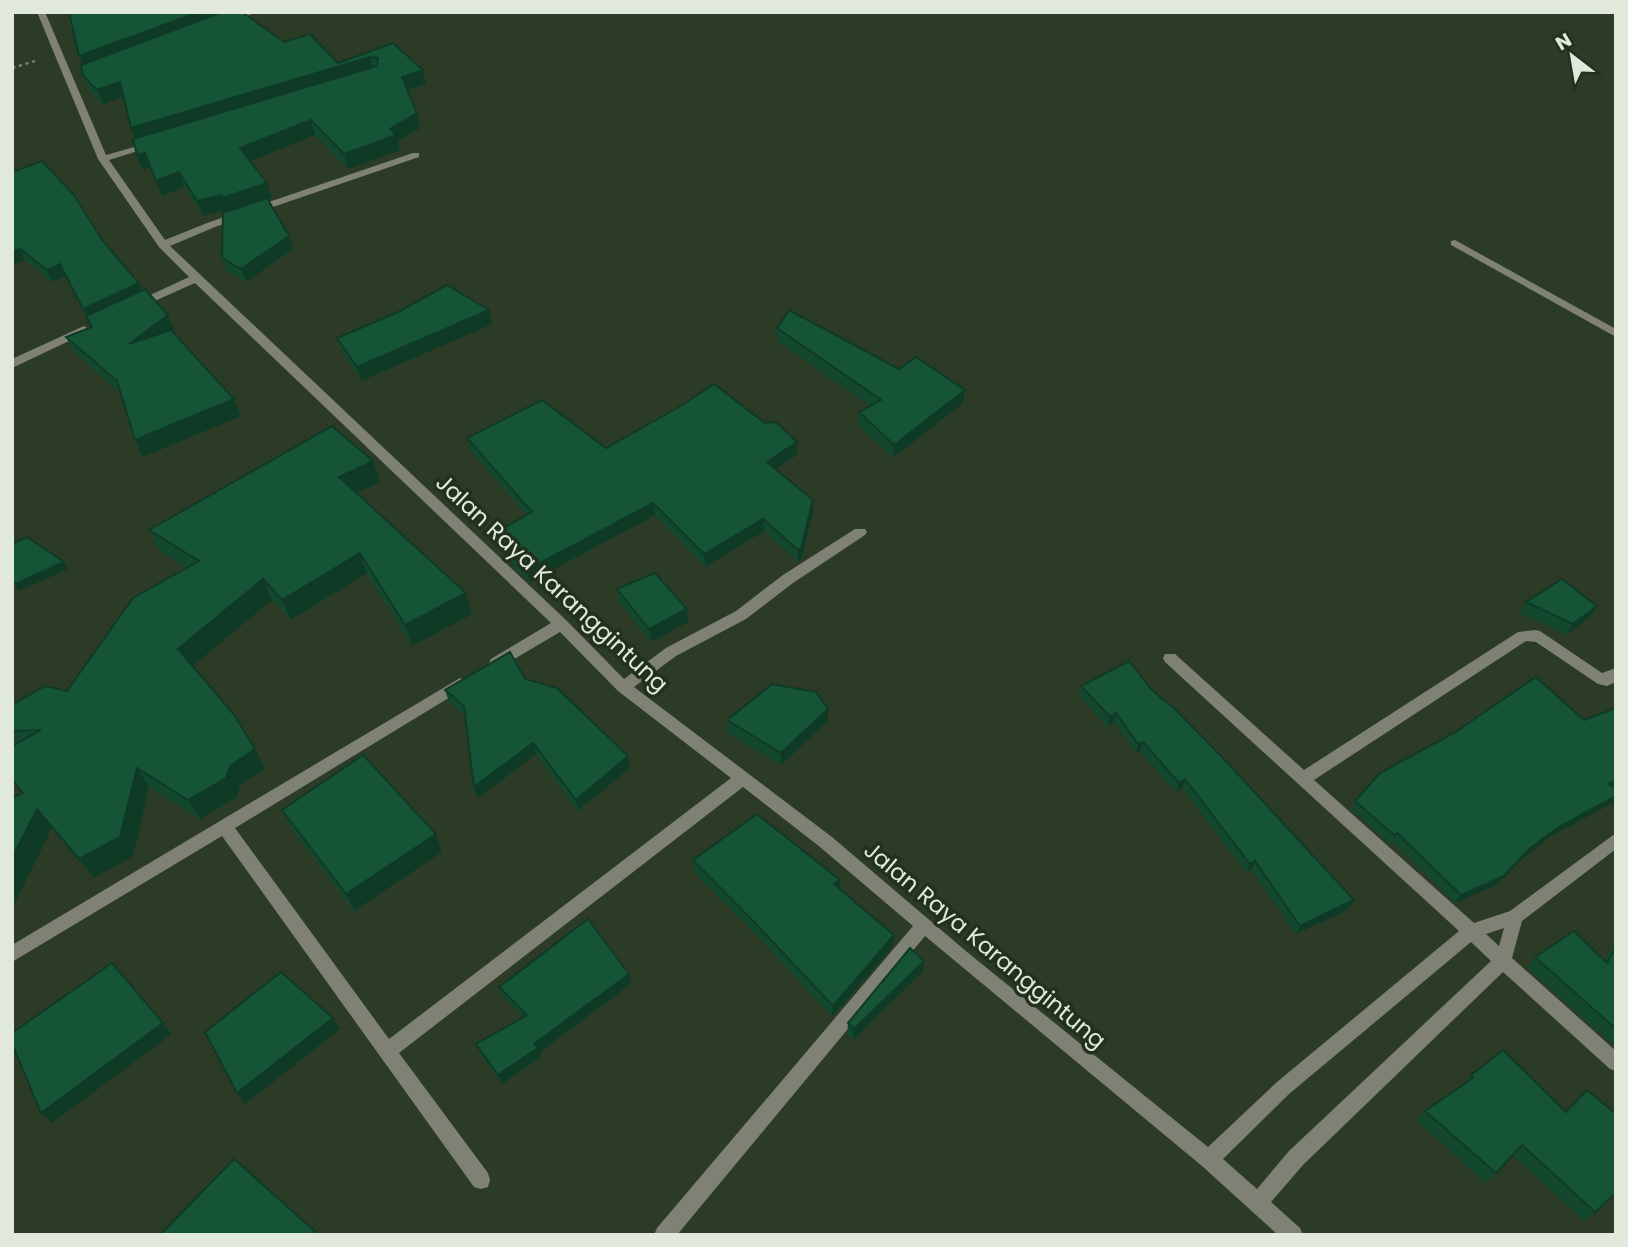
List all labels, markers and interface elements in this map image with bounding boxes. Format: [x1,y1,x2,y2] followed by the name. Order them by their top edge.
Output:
[1537,21,1607,91] north arrow
[1550,27,1577,57] text: N
[429,467,675,699] street label: Jalan Raya Karanggintung
[857,834,1113,1056] street label: Jalan Raya Karanggintung

